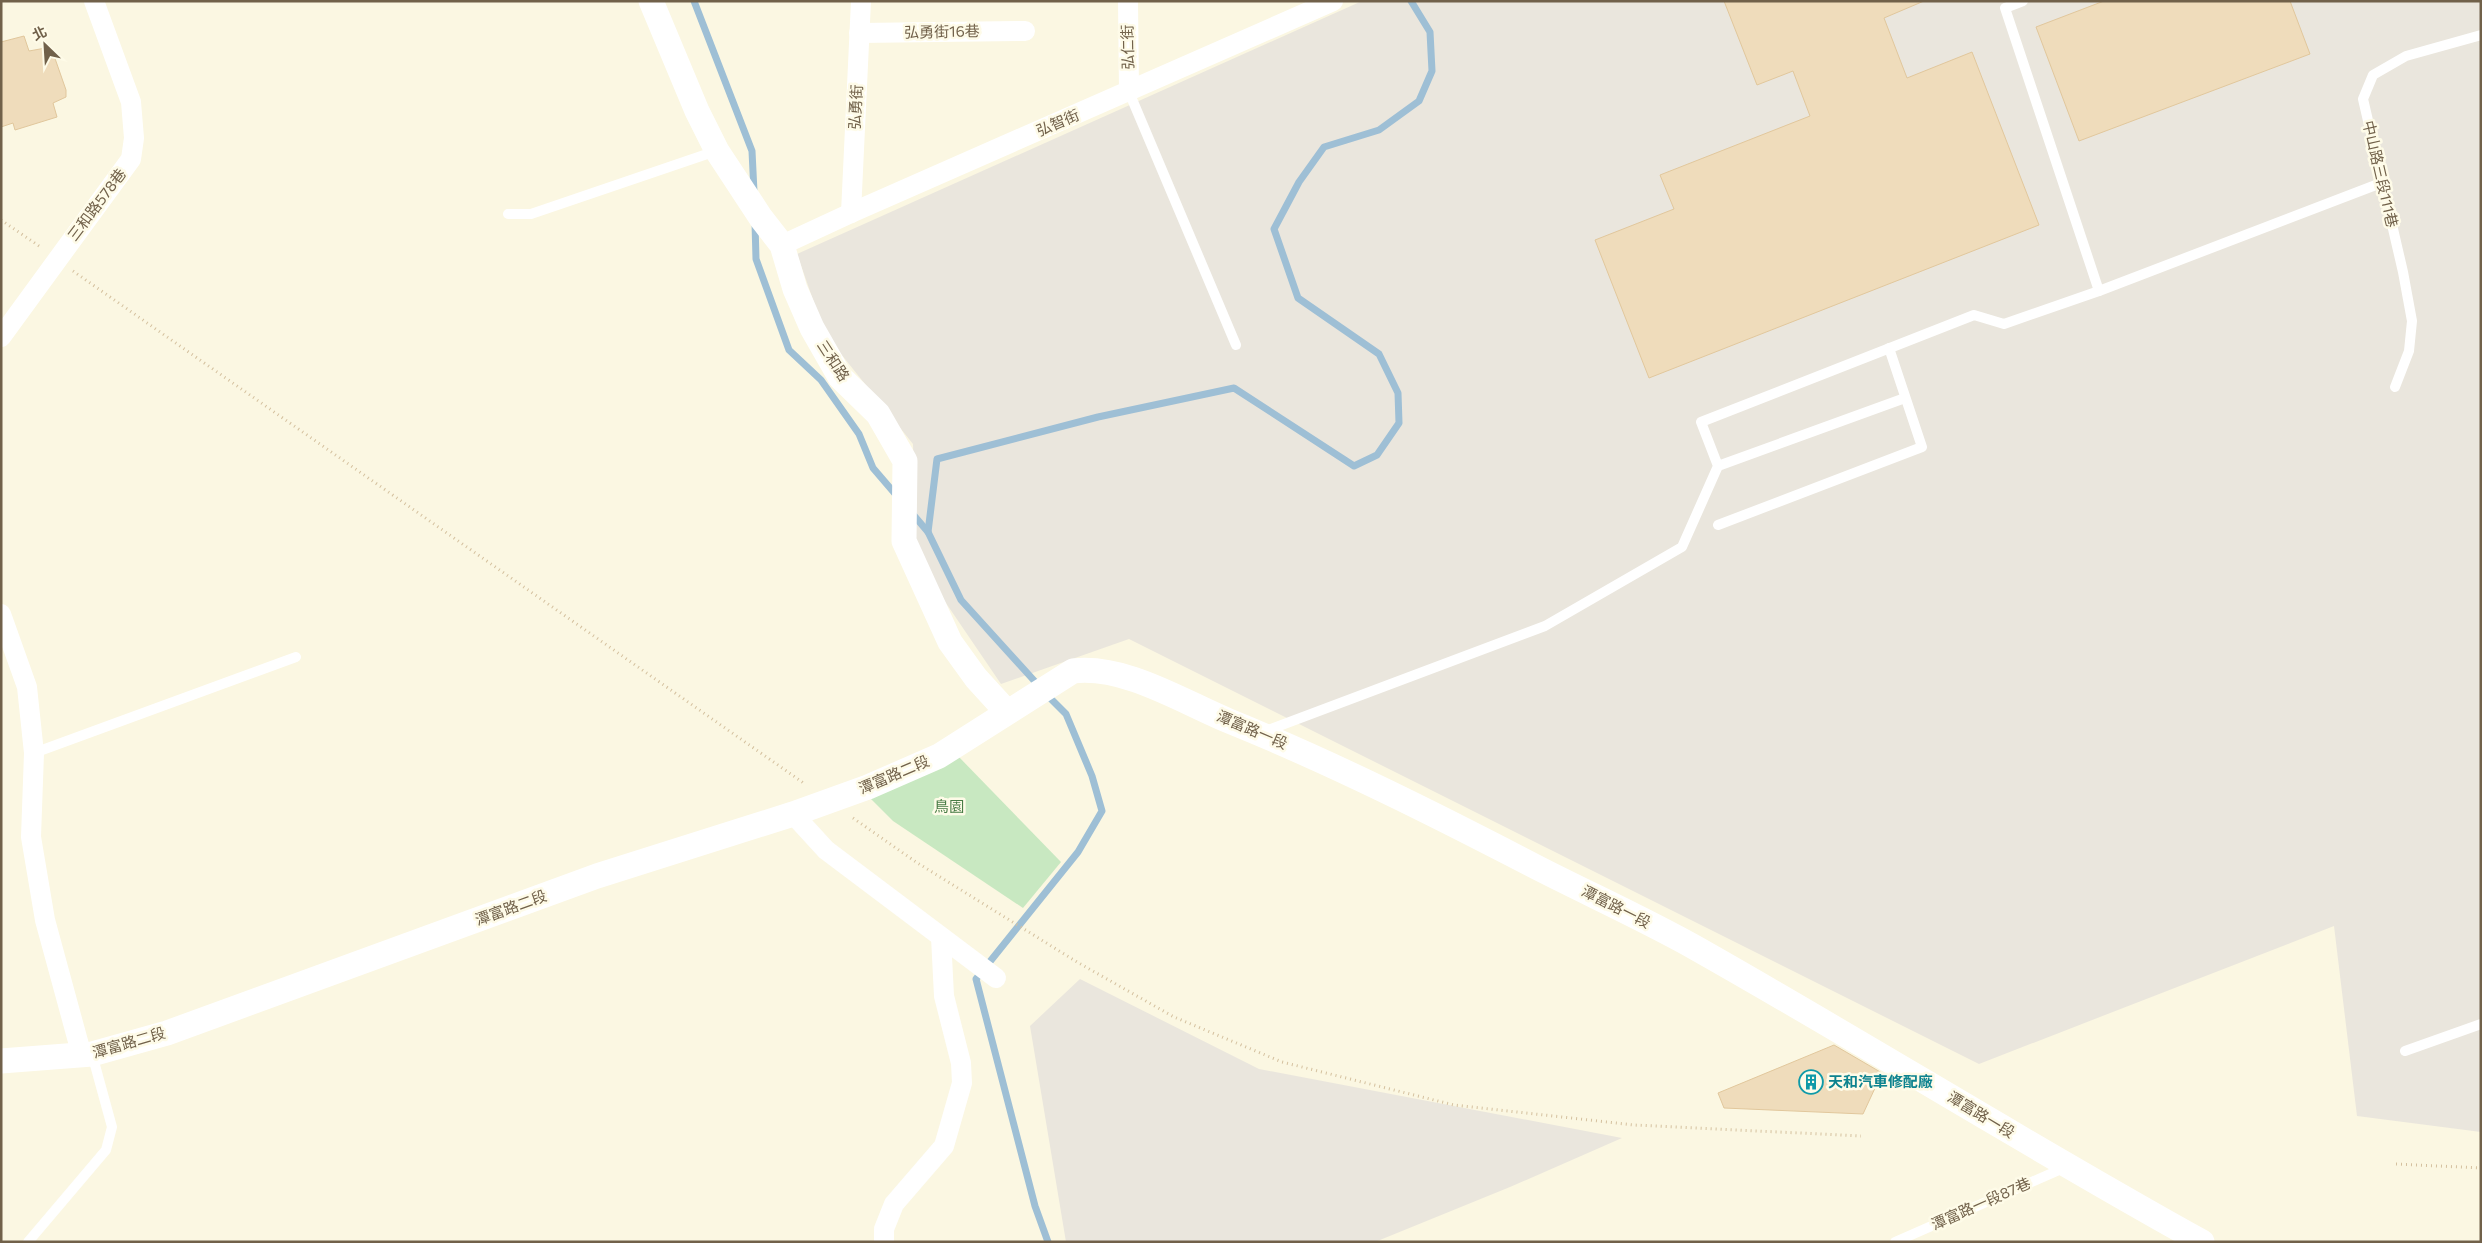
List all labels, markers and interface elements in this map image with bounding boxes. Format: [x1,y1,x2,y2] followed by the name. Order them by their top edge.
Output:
[20,20,70,70] north arrow
[904,21,980,41] street label: 弘勇街16巷
[29,22,49,43] text: 北
[1118,24,1136,70] street label: 弘仁街
[845,84,865,130] street label: 弘勇街
[1033,105,1082,139] street label: 弘智街
[2360,119,2402,229] street label: 中山路三段111巷
[63,165,129,244] street label: 三和路578巷
[814,337,854,384] street label: 三和路
[1214,706,1290,752] street label: 潭富路一段
[856,751,932,797] street label: 潭富路二段
[934,797,964,815] park label: 鳥園
[1579,881,1654,931] street label: 潭富路一段
[472,886,549,928] street label: 潭富路二段
[90,1023,167,1061] street label: 潭富路二段
[1798,1069,1824,1095] building icon: 天和汽車修配廠
[1828,1072,1933,1090] place label: 天和汽車修配廠
[1945,1087,2018,1141] street label: 潭富路一段
[1928,1173,2033,1233] street label: 潭富路一段87巷

